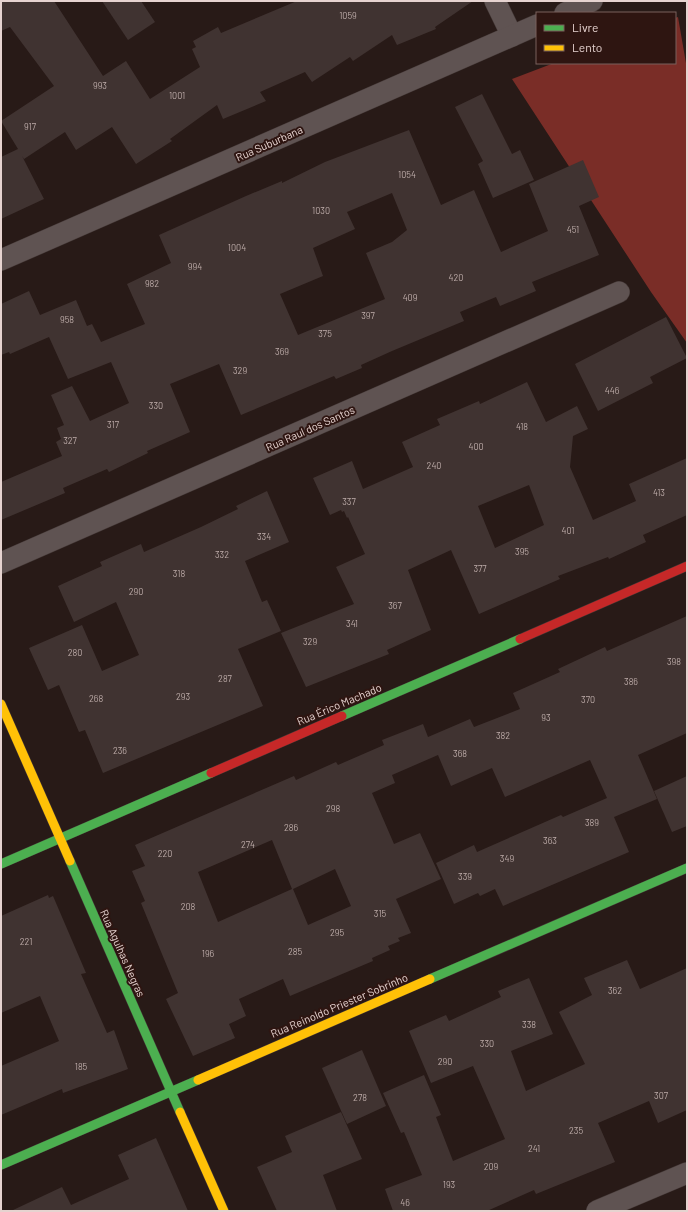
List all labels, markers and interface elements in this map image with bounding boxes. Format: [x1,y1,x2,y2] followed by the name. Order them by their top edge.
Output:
[339,10,357,21] house number: 1059
[536,12,676,64] legend
[572,20,598,34] text: Livre
[572,40,602,54] text: Lento
[93,80,107,91] house number: 993
[169,90,185,101] house number: 1001
[24,121,37,132] house number: 917
[234,122,304,164] street label: Rua Suburbana
[398,169,416,180] house number: 1054
[312,205,330,216] house number: 1030
[567,224,579,235] house number: 451
[228,242,246,253] house number: 1004
[188,261,202,272] house number: 994
[449,272,463,283] house number: 420
[145,278,159,289] house number: 982
[403,292,418,303] house number: 409
[361,310,376,321] house number: 397
[60,314,74,325] house number: 958
[318,328,332,339] house number: 375
[275,346,289,357] house number: 369
[233,365,247,376] house number: 329
[605,385,620,396] house number: 446
[149,400,163,411] house number: 330
[264,403,356,453] street label: Rua Raul dos Santos
[107,419,120,430] house number: 317
[516,421,528,432] house number: 418
[63,435,78,446] house number: 327
[468,441,484,452] house number: 400
[427,460,441,471] house number: 240
[653,487,665,498] house number: 413
[342,496,357,507] house number: 337
[562,525,574,536] house number: 401
[257,531,271,542] house number: 334
[515,546,529,557] house number: 395
[215,549,229,560] house number: 332
[473,563,487,574] house number: 377
[173,568,186,579] house number: 318
[129,586,143,597] house number: 290
[388,600,403,611] house number: 367
[346,618,358,629] house number: 341
[303,636,317,647] house number: 329
[68,647,82,658] house number: 280
[667,656,681,667] house number: 398
[218,673,233,684] house number: 287
[624,676,638,687] house number: 386
[295,680,383,728] street label: Rua Érico Machado
[176,691,190,702] house number: 293
[89,693,103,704] house number: 268
[581,694,595,705] house number: 370
[541,712,551,723] house number: 93
[496,730,510,741] house number: 382
[113,745,127,756] house number: 236
[453,748,467,759] house number: 368
[326,803,340,814] house number: 298
[585,817,599,828] house number: 389
[284,822,298,833] house number: 286
[543,835,557,846] house number: 363
[241,839,255,850] house number: 274
[158,848,172,859] house number: 220
[500,853,514,864] house number: 349
[458,871,472,882] house number: 339
[181,901,196,912] house number: 208
[98,907,148,999] street label: Rua Agulhas Negras
[374,908,387,919] house number: 315
[330,927,344,938] house number: 295
[20,936,32,947] house number: 221
[288,946,302,957] house number: 285
[202,948,215,959] house number: 196
[268,970,410,1040] street label: Rua Reinoldo Priester Sobrinho
[608,985,622,996] house number: 362
[522,1019,536,1030] house number: 338
[480,1038,494,1049] house number: 330
[438,1056,452,1067] house number: 290
[75,1061,88,1072] house number: 185
[654,1090,669,1101] house number: 307
[353,1092,367,1103] house number: 278
[569,1125,583,1136] house number: 235
[528,1143,540,1154] house number: 241
[484,1161,499,1172] house number: 209
[443,1179,456,1190] house number: 193
[400,1197,410,1208] house number: 46

